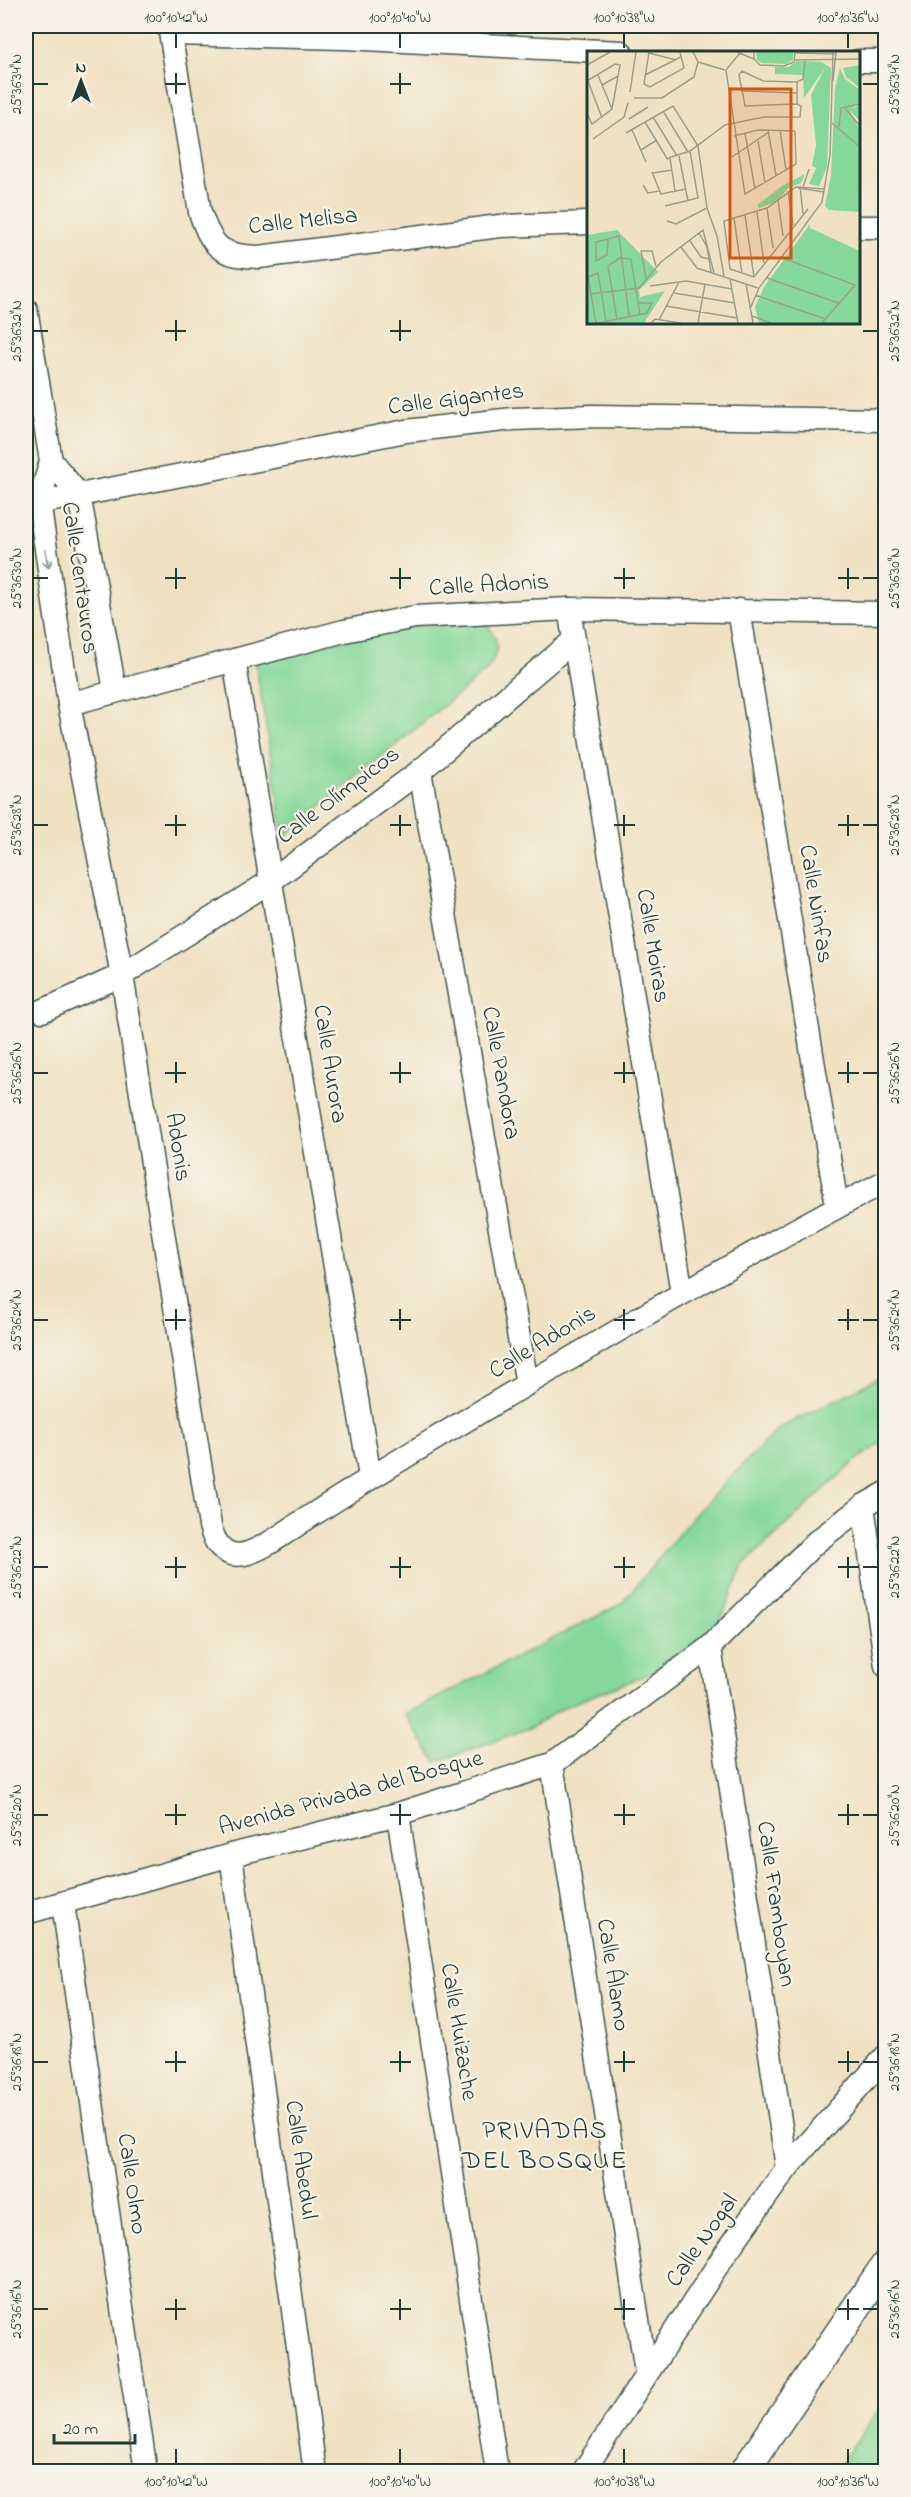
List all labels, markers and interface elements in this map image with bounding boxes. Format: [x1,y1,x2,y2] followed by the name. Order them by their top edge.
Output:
[144,7,208,29] text: 100°10'42"W
[369,7,431,29] text: 100°10'40"W
[593,7,655,29] text: 100°10'38"W
[817,7,879,29] text: 100°10'36"W
[51,51,111,111] north arrow
[587,51,860,324] inset map
[6,54,28,114] text: 25°36'34"N
[884,54,906,114] text: 25°36'34"N
[76,56,87,80] text: N
[247,199,359,245] street label: Calle Melisa
[6,300,28,362] text: 25°36'32"N
[884,300,906,362] text: 25°36'32"N
[386,374,526,426] street label: Calle Gigantes
[51,500,107,656] street label: Calle Centauros
[6,548,28,608] text: 25°36'30"N
[884,548,906,608] text: 25°36'30"N
[42,549,53,569] one-way arrow
[428,565,550,607] street label: Calle Adonis
[270,738,408,854] street label: Calle Olímpicos
[6,794,28,856] text: 25°36'28"N
[884,794,906,856] text: 25°36'28"N
[788,842,842,966] street label: Calle Ninfas
[626,887,678,1005] street label: Calle Moiras
[302,1002,356,1126] street label: Calle Aurora
[471,1004,529,1142] street label: Calle Pandora
[6,1042,28,1104] text: 25°36'26"N
[884,1042,906,1104] text: 25°36'26"N
[154,1110,200,1184] street label: Adonis
[6,1289,28,1351] text: 25°36'24"N
[884,1289,906,1351] text: 25°36'24"N
[483,1297,603,1389] street label: Calle Adonis
[6,1536,28,1598] text: 25°36'22"N
[884,1536,906,1598] text: 25°36'22"N
[215,1742,487,1846] street label: Avenida Privada del Bosque
[6,1784,28,1846] text: 25°36'20"N
[884,1784,906,1846] text: 25°36'20"N
[745,1819,804,1989] street label: Calle Framboyan
[586,1916,638,2034] street label: Calle Álamo
[430,1961,486,2103] street label: Calle Huizache
[6,2033,28,2091] text: 25°36'18"N
[884,2033,906,2091] text: 25°36'18"N
[274,2098,326,2222] street label: Calle Abedul
[461,2113,628,2181] district label: PRIVADAS DEL BOSQUE
[107,2131,155,2237] street label: Calle Olmo
[658,2187,748,2295] street label: Calle Nogal
[6,2279,28,2339] text: 25°36'16"N
[884,2279,906,2339] text: 25°36'16"N
[54,2407,135,2445] scale bar
[63,2417,98,2443] text: 20 m
[144,2471,208,2493] text: 100°10'42"W
[369,2471,431,2493] text: 100°10'40"W
[593,2471,655,2493] text: 100°10'38"W
[817,2471,879,2493] text: 100°10'36"W

